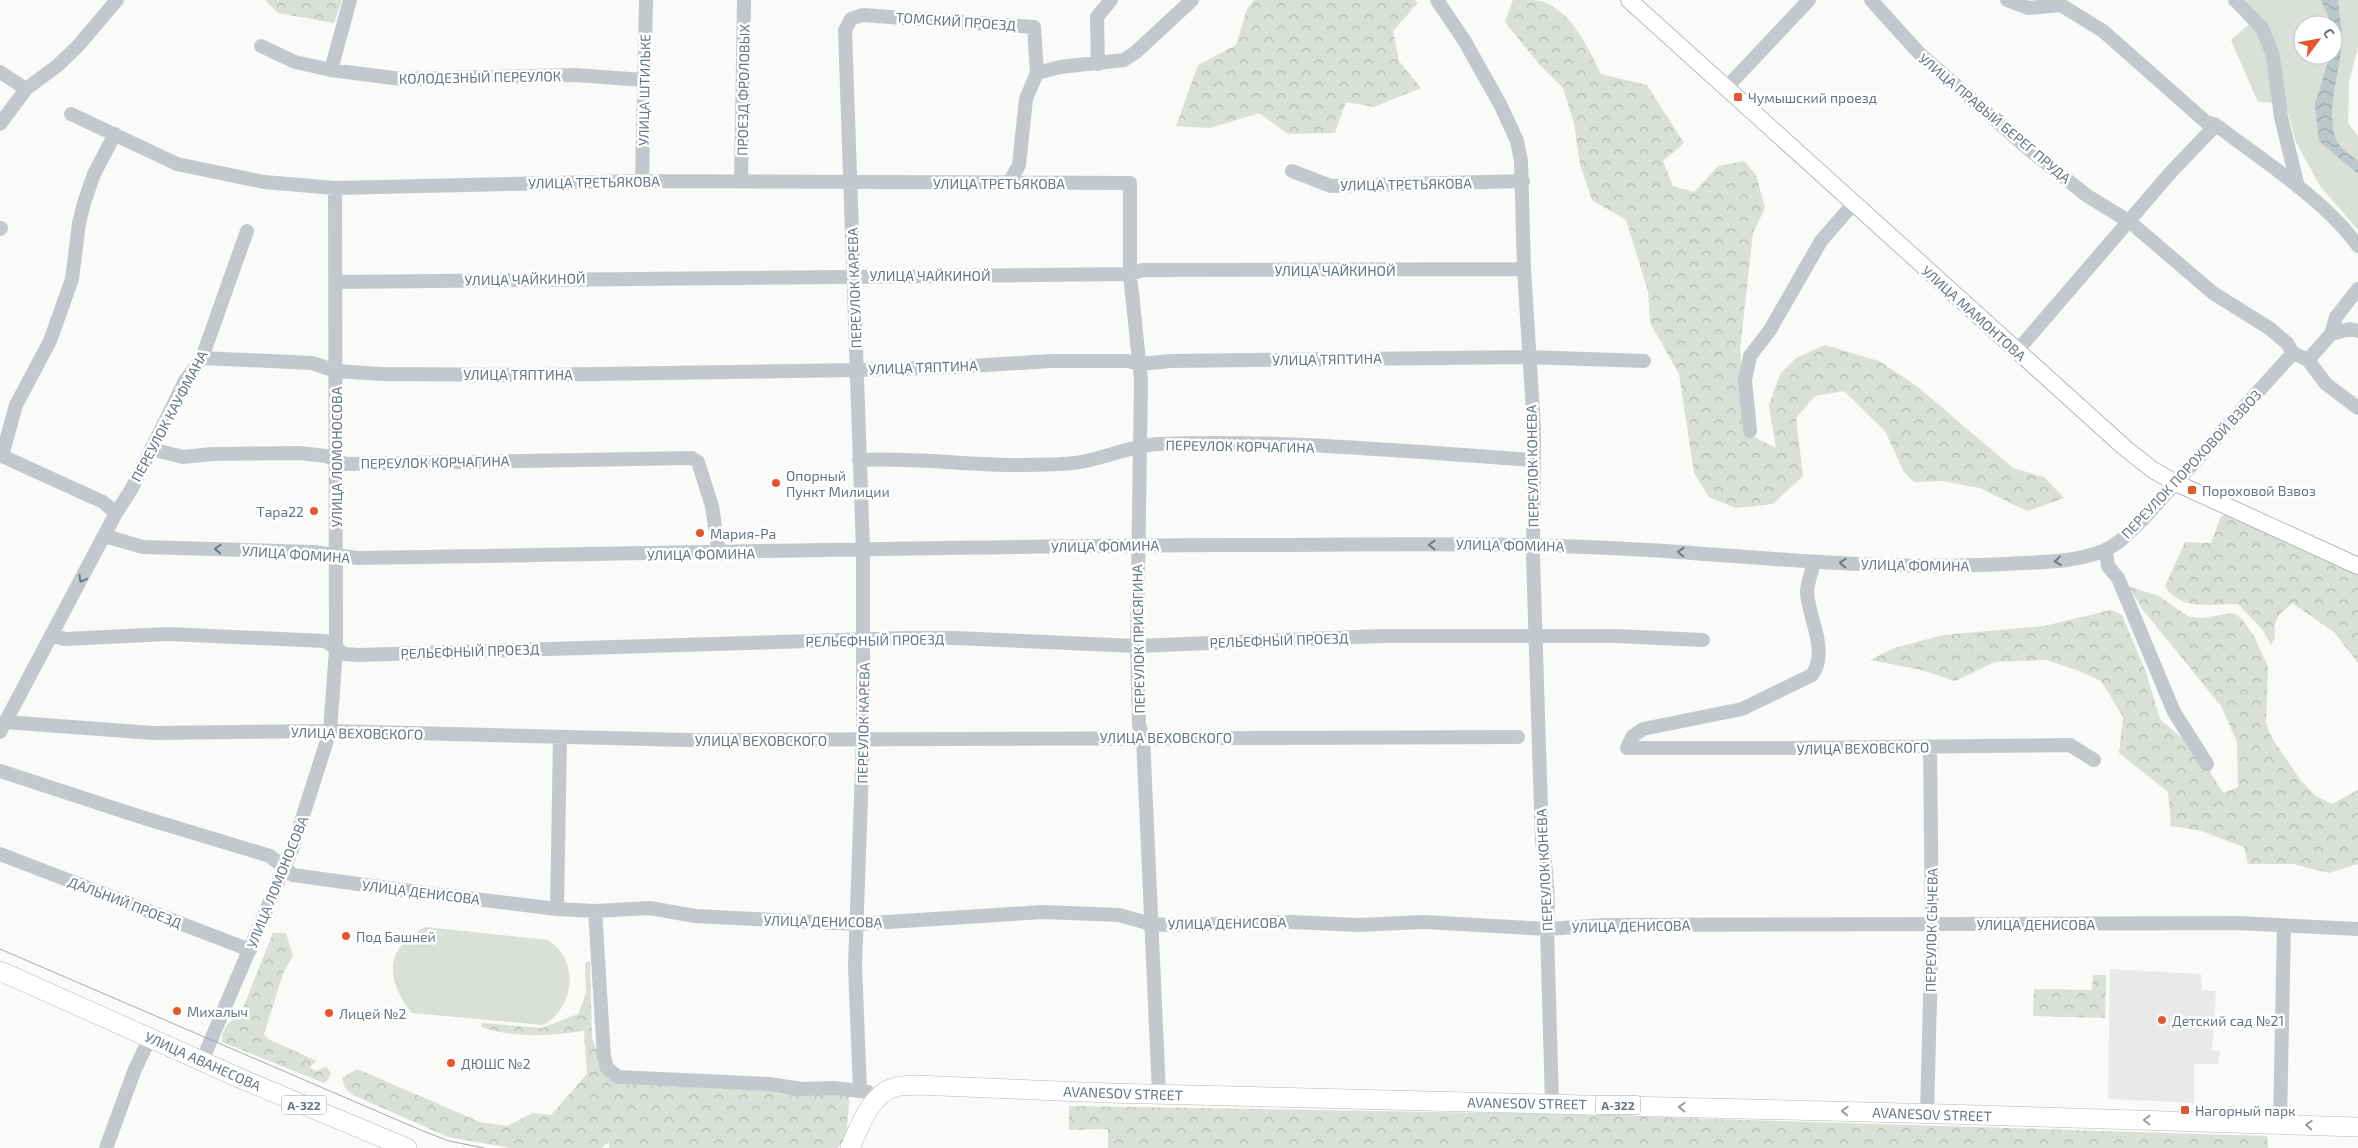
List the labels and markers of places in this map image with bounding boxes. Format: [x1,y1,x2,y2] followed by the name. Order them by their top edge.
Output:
[1748,89,1877,106] place label: Чумышский проезд
[1732,91,1744,103] marker: Чумышский проезд
[786,467,890,500] place label: Опорный Пункт Милиции
[770,477,782,489] marker: Опорный Пункт Милиции
[2202,482,2316,499] place label: Пороховой Взвоз
[2186,484,2198,496] marker: Пороховой Взвоз
[257,503,304,520] place label: Тара22
[308,505,320,517] marker: Тара22
[710,525,776,542] place label: Мария-Ра
[694,527,706,539] marker: Мария-Ра
[356,928,436,945] place label: Под Башней
[340,930,352,942] marker: Под Башней
[187,1003,248,1020] place label: Михалыч
[171,1005,183,1017] marker: Михалыч
[339,1005,406,1022] place label: Лицей №2
[323,1007,335,1019] marker: Лицей №2
[2172,1012,2284,1029] place label: Детский сад №21
[2156,1014,2168,1026] marker: Детский сад №21
[461,1055,531,1072] place label: ДЮШС №2
[445,1057,457,1069] marker: ДЮШС №2
[2195,1102,2296,1119] place label: Нагорный парк
[2179,1104,2191,1116] marker: Нагорный парк

